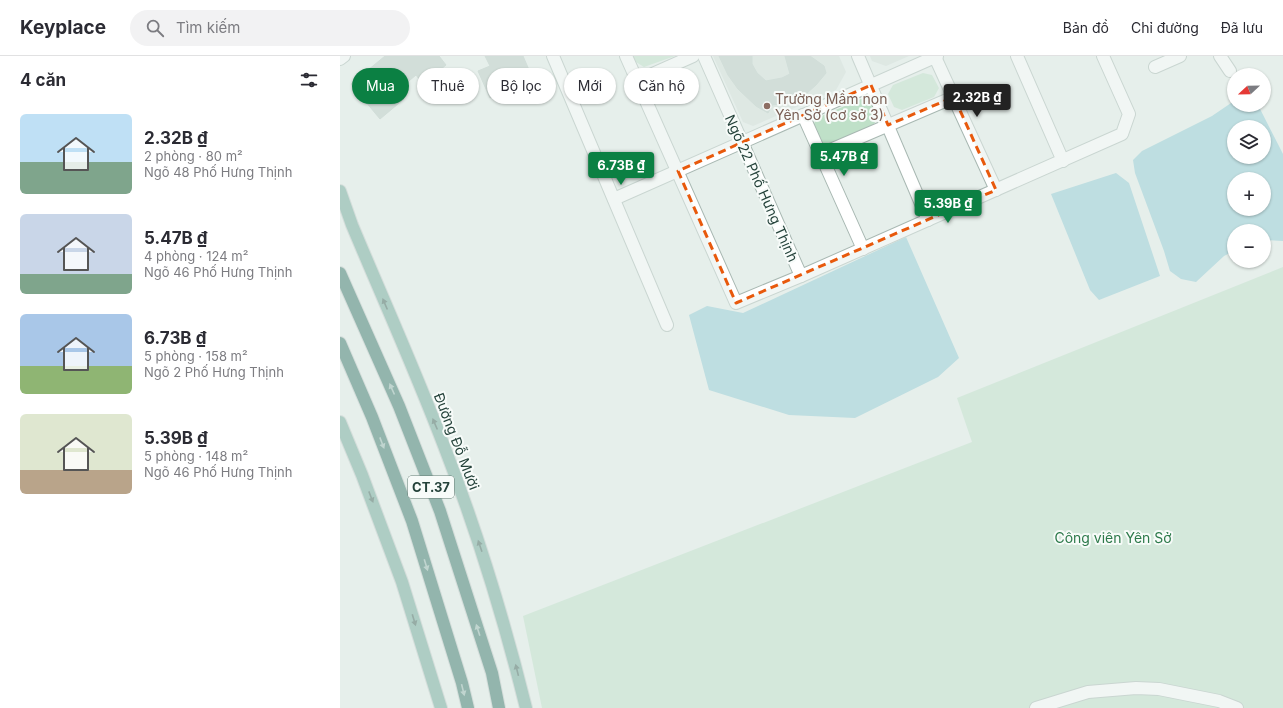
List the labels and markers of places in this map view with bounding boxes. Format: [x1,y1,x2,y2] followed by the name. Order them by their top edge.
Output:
[940,84,1014,118] pin: 2.32B ₫
[775,90,888,123] place label: Trường Mầm non Yên Sở (cơ sở 3)
[762,101,772,111] marker: Trường Mầm non Yên Sở (cơ sở 3)
[807,143,881,177] pin: 5.47B ₫
[584,152,658,186] pin: 6.73B ₫
[911,190,985,224] pin: 5.39B ₫

